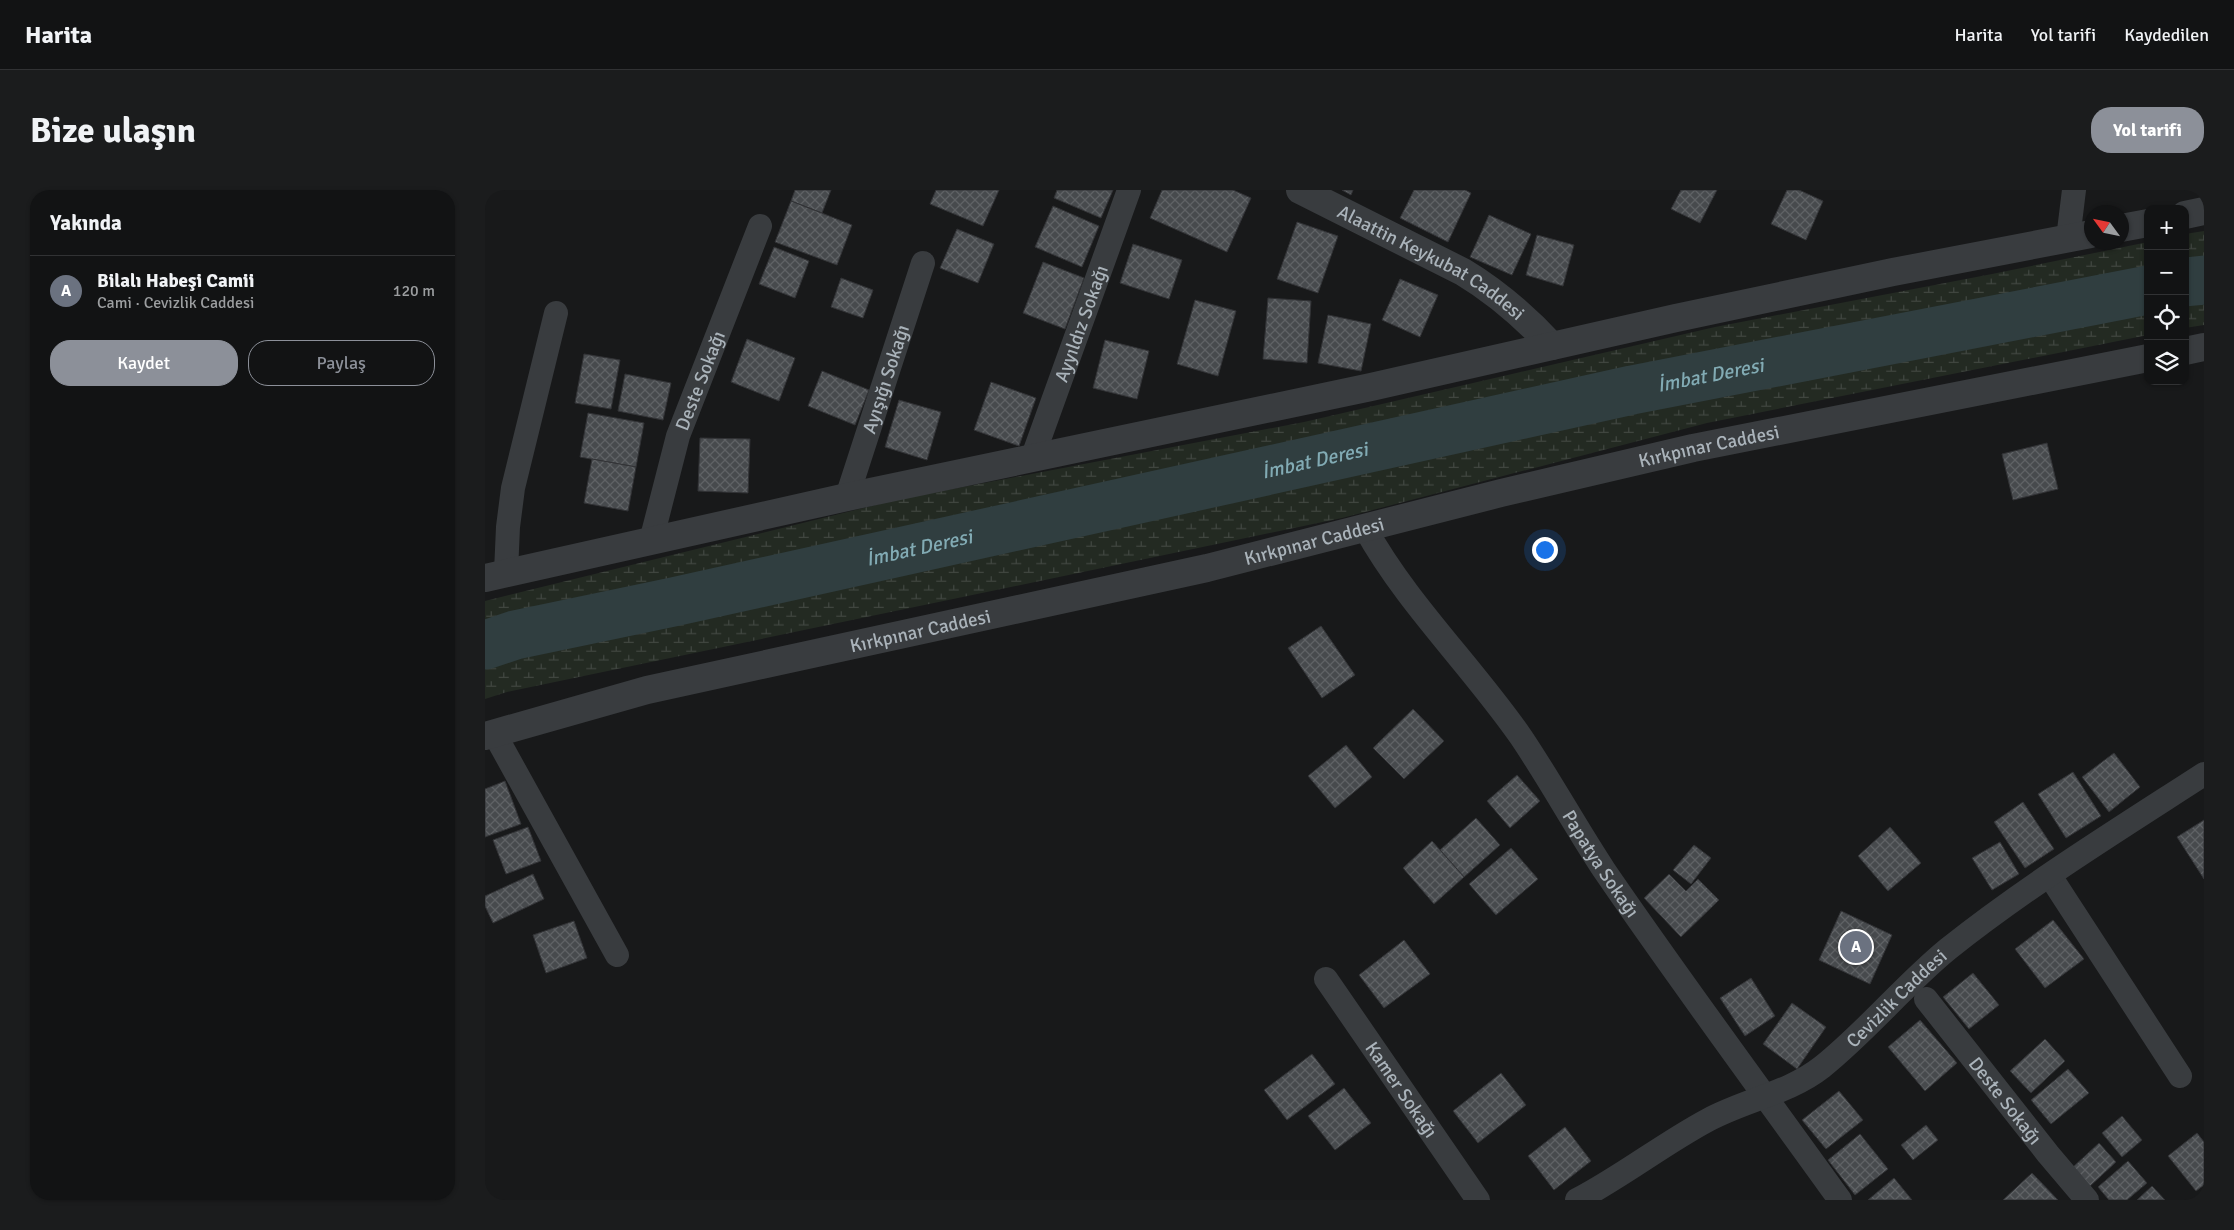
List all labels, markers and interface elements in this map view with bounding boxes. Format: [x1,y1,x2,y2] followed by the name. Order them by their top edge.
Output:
[25,20,92,50] text: Harita
[1954,24,2003,46] text: Harita
[2031,24,2096,46] text: Yol tarifi
[2124,24,2209,46] text: Kaydedilen
[2091,107,2204,153] button: Yol tarifi
[30,109,196,152] text: Bize ulaşın
[1333,200,1529,326] street label: Alaattin Keykubat Caddesi
[2084,205,2129,250] north arrow
[2144,205,2189,385] map controls
[2144,205,2189,250] button: +
[50,210,122,236] text: Yakında
[2144,250,2189,295] button: −
[1050,262,1114,386] street label: Ayyıldız Sokağı
[97,269,254,293] text: Bilalı Habeşi Camii
[61,281,71,301] text: A
[393,281,435,301] text: 120 m
[97,293,254,313] text: Cami · Cevizlik Caddesi
[2144,295,2189,340] button: locate
[857,322,915,437] street label: Ayışığı Sokağı
[670,328,731,434] street label: Deste Sokağı
[50,340,238,386] button: Kaydet
[248,340,435,386] button: Paylaş
[2144,340,2189,385] button: layers
[1655,352,1767,398] water label: İmbat Deresi
[1636,420,1781,473] street label: Kırkpınar Caddesi
[1259,436,1372,485] water label: İmbat Deresi
[1242,512,1387,571] street label: Kırkpınar Caddesi
[864,524,976,572] water label: İmbat Deresi
[1532,537,1558,563] your location
[848,604,993,658] street label: Kırkpınar Caddesi
[1557,806,1644,923] street label: Papatya Sokağı
[1840,928,1872,966] pin: A
[1841,944,1952,1053] street label: Cevizlik Caddesi
[1360,1037,1443,1143] street label: Kamer Sokağı
[1963,1052,2047,1150] street label: Deste Sokağı

